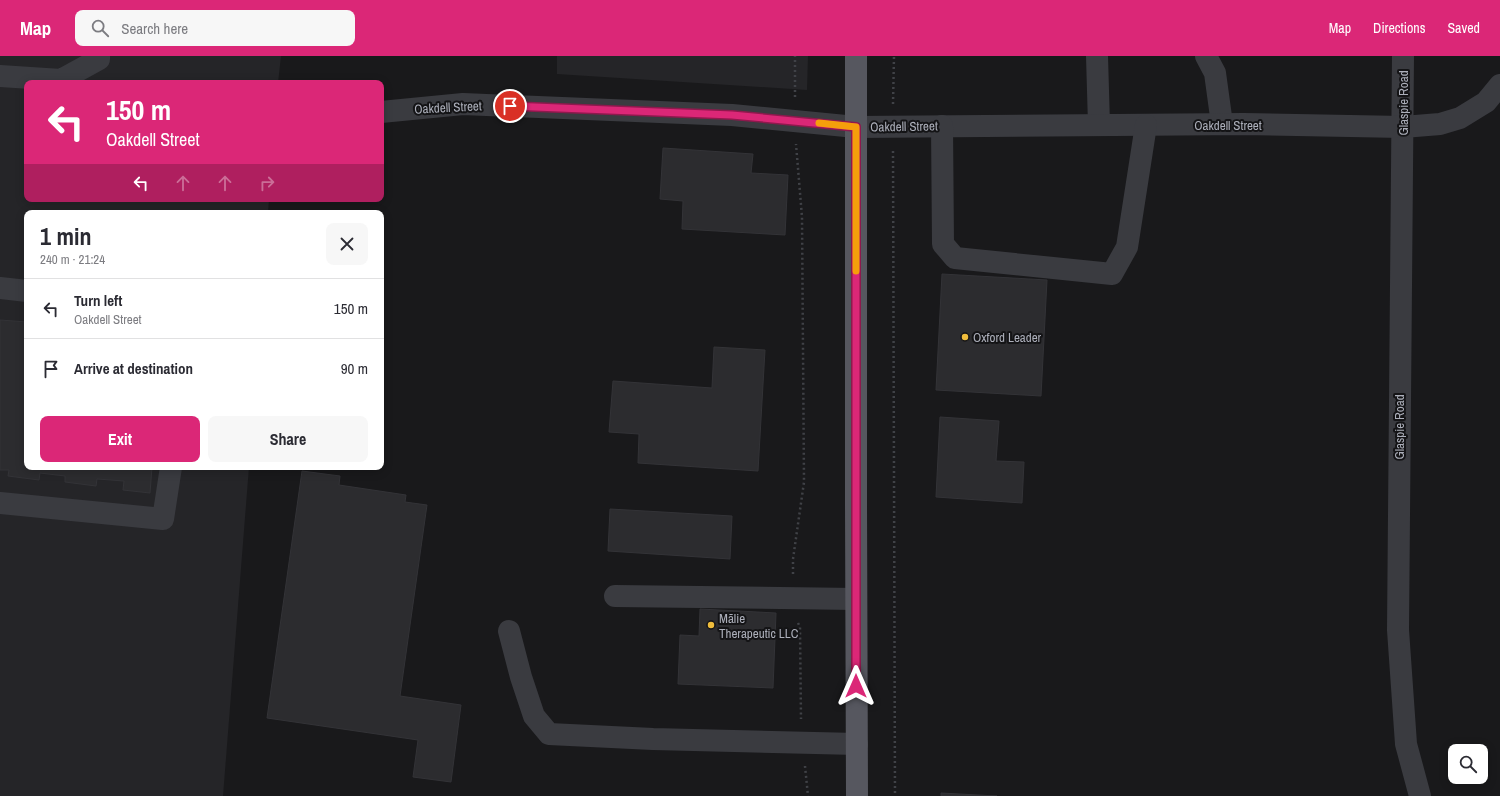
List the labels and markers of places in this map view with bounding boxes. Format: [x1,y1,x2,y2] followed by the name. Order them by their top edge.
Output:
[493,89,527,123] pin
[973,329,1042,346] place label: Oxford Leader
[960,332,970,342] marker: Oxford Leader
[719,610,799,642] place label: Mālie Therapeutic LLC
[706,620,716,630] marker: Mālie Therapeutic LLC

